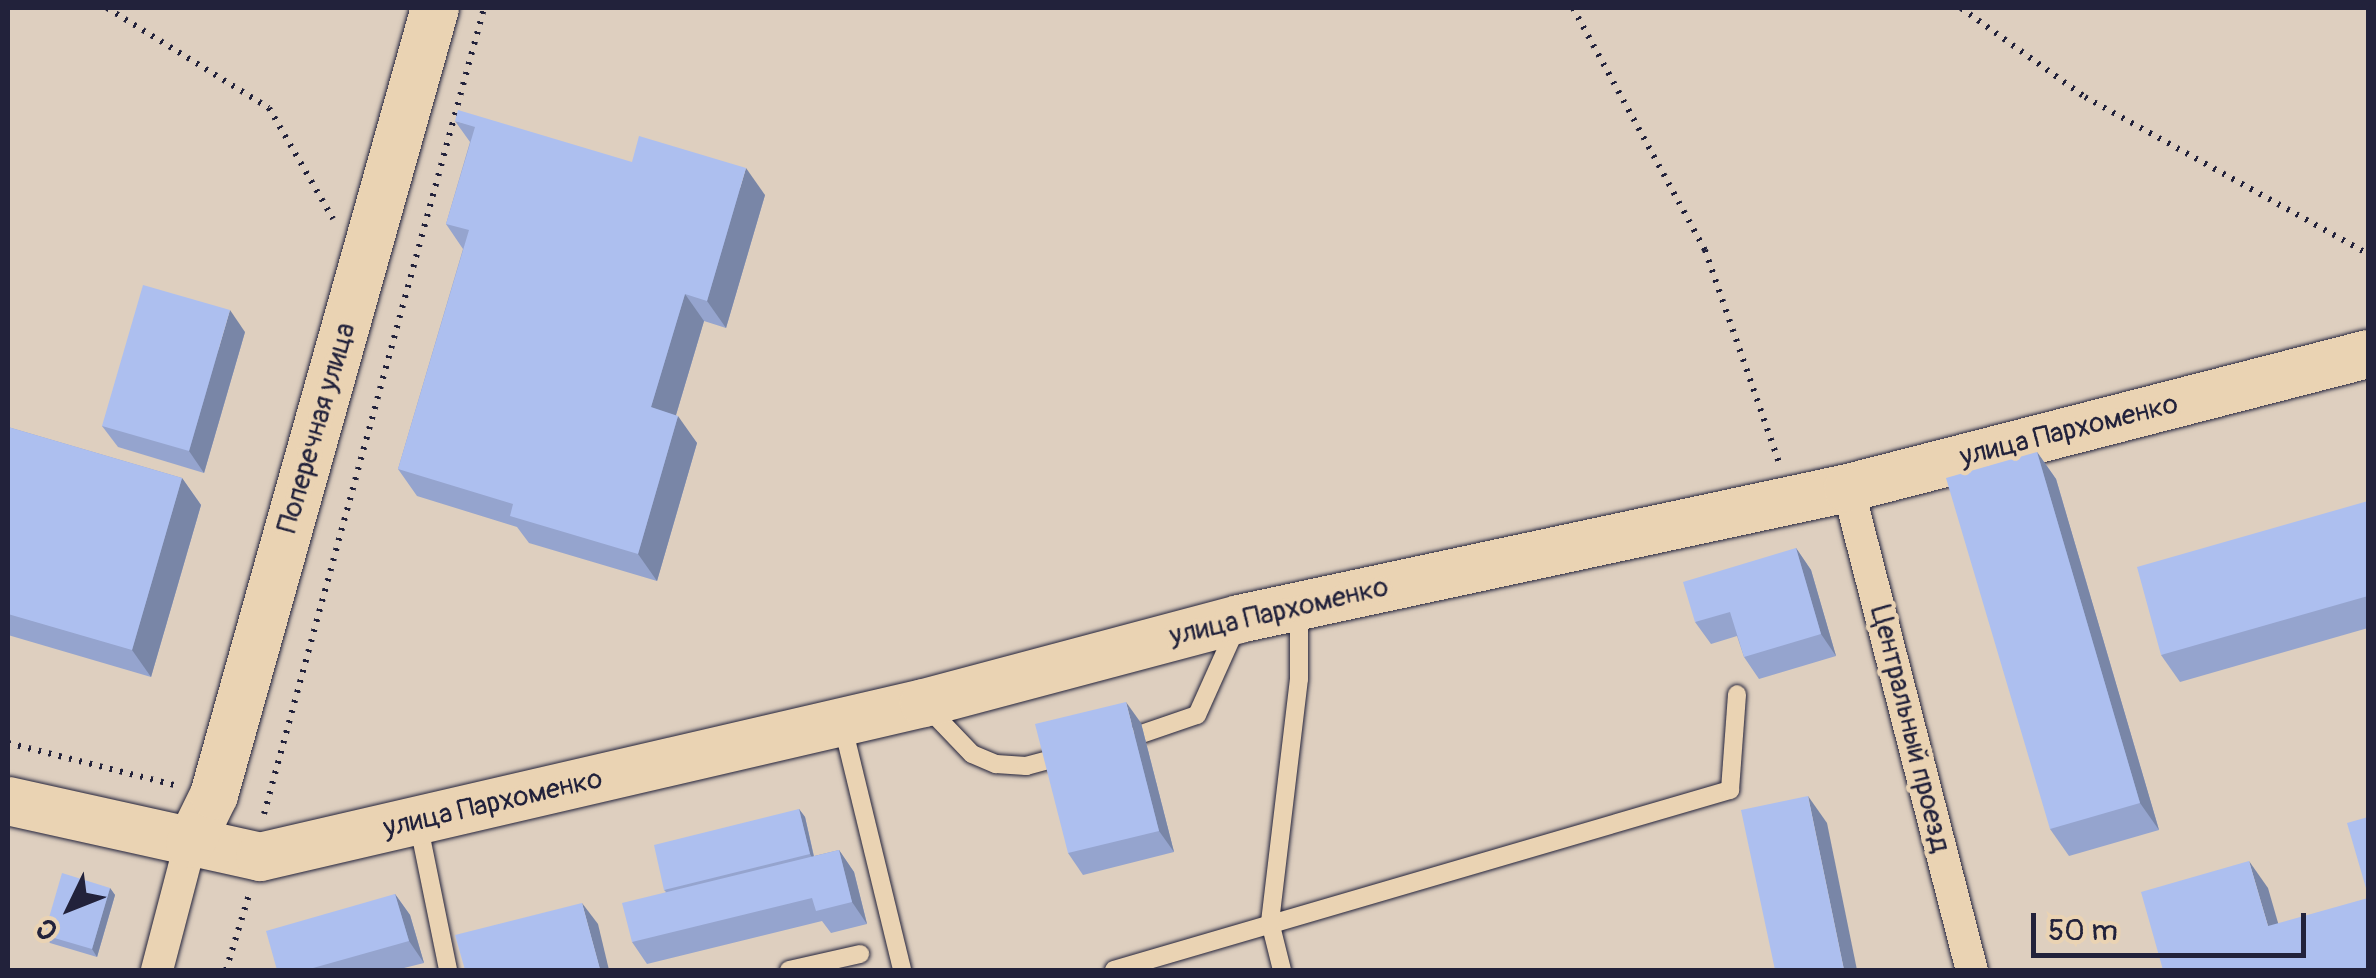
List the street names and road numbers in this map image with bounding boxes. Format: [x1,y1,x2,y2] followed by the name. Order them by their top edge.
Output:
[271,319,363,537] street label: Поперечная улица
[1956,388,2182,474] street label: улица Пархоменко
[1166,570,1392,654] street label: улица Пархоменко
[1863,602,1957,856] street label: Центральный проезд
[380,762,606,846] street label: улица Пархоменко

